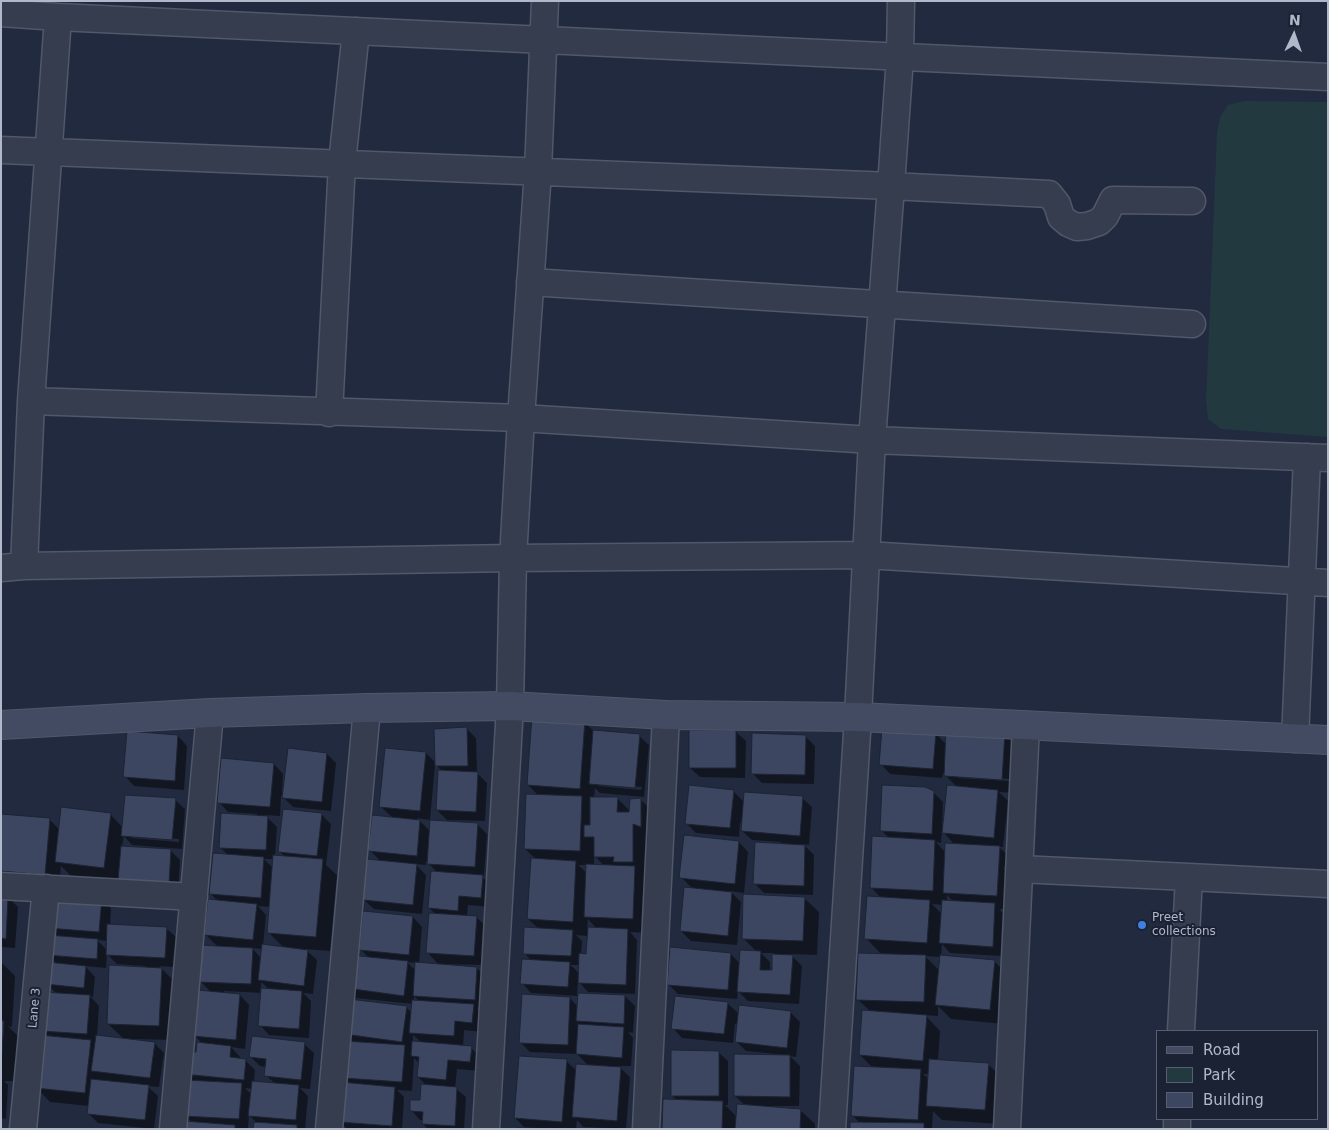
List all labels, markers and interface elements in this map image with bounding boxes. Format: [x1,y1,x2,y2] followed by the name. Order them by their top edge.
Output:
[1269,10,1319,60] north arrow
[1289,12,1301,28] text: N
[1152,911,1216,939] place label: Preet collections
[1136,919,1148,931] marker: Preet collections
[26,987,44,1029] street label: Lane 3
[1156,1030,1319,1120] legend
[1203,1041,1241,1059] text: Road
[1203,1066,1235,1084] text: Park
[1203,1091,1264,1109] text: Building

